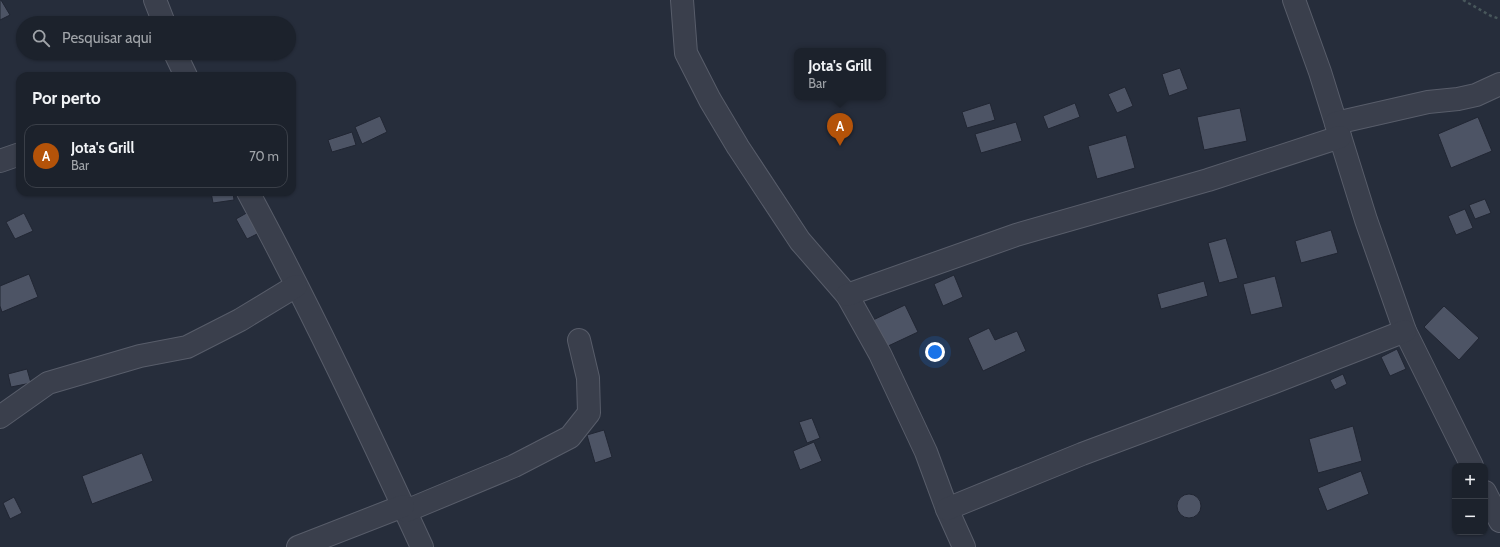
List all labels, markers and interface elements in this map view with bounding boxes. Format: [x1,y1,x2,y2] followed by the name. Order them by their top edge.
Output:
[16,16,296,60] search box
[30,27,52,49] icon: search
[62,29,152,47] text: Pesquisar aqui
[794,48,886,100] popup
[808,57,872,75] text: Jota's Grill
[808,75,826,91] text: Bar
[32,88,101,108] text: Por perto
[827,113,853,146] pin: A
[71,139,134,157] text: Jota's Grill
[42,148,50,164] text: A
[249,148,279,164] text: 70 m
[71,157,89,173] text: Bar
[925,342,945,362] your location
[1452,463,1488,535] map controls
[1452,463,1488,499] button: +
[1452,499,1488,535] button: −

